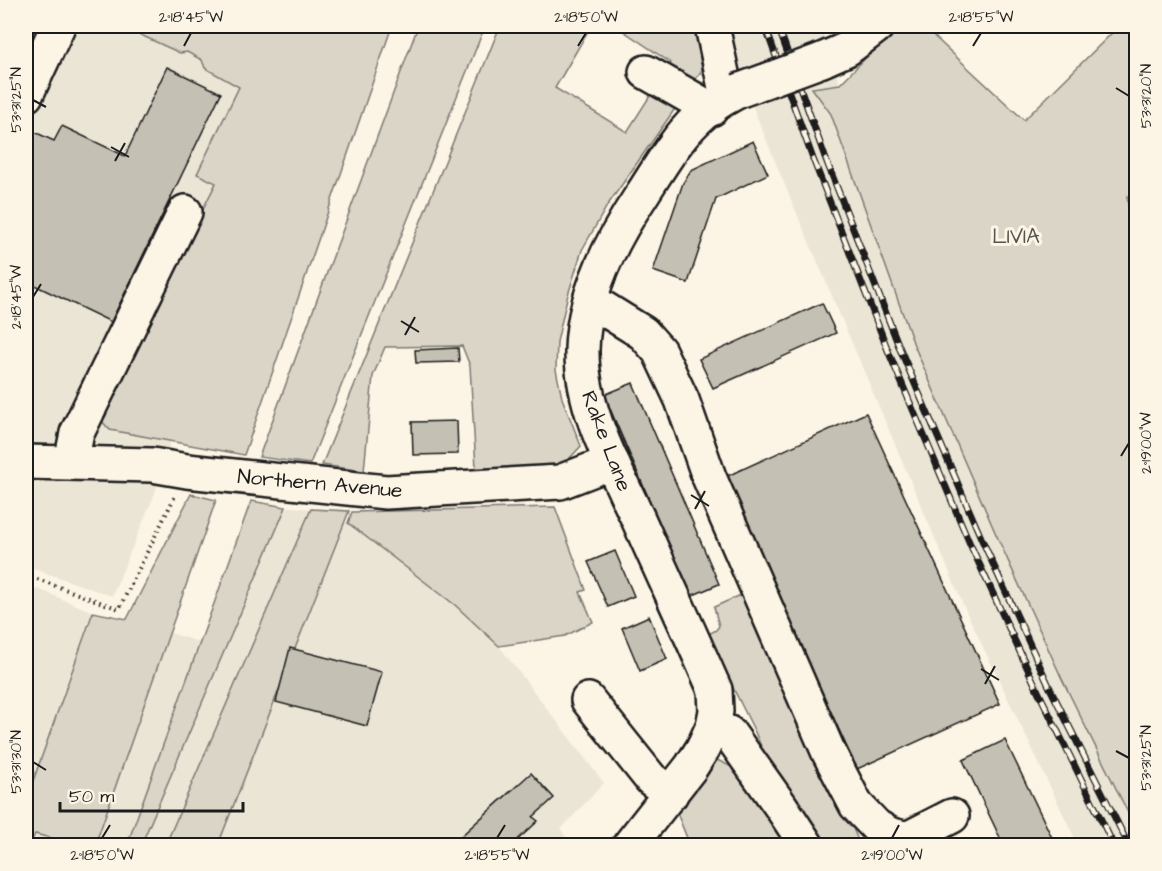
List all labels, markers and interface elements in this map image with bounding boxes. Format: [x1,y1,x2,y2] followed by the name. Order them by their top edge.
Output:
[159,7,223,28] text: 2°18'45"W
[554,7,618,28] text: 2°18'50"W
[949,7,1013,28] text: 2°18'55"W
[1136,64,1157,128] text: 53°31'20"N
[6,67,27,133] text: 53°31'25"N
[992,222,1040,251] park label: LIVIA
[6,265,27,329] text: 2°18'45"W
[574,387,639,496] street label: Rake Lane
[1136,412,1157,474] text: 2°19'00"W
[236,462,404,505] street label: Northern Avenue
[1136,725,1157,791] text: 53°31'25"N
[6,730,27,794] text: 53°31'30"N
[60,775,243,813] scale bar
[69,784,114,809] text: 50 m
[70,845,134,866] text: 2°18'50"W
[465,845,529,866] text: 2°18'55"W
[861,845,923,866] text: 2°19'00"W

